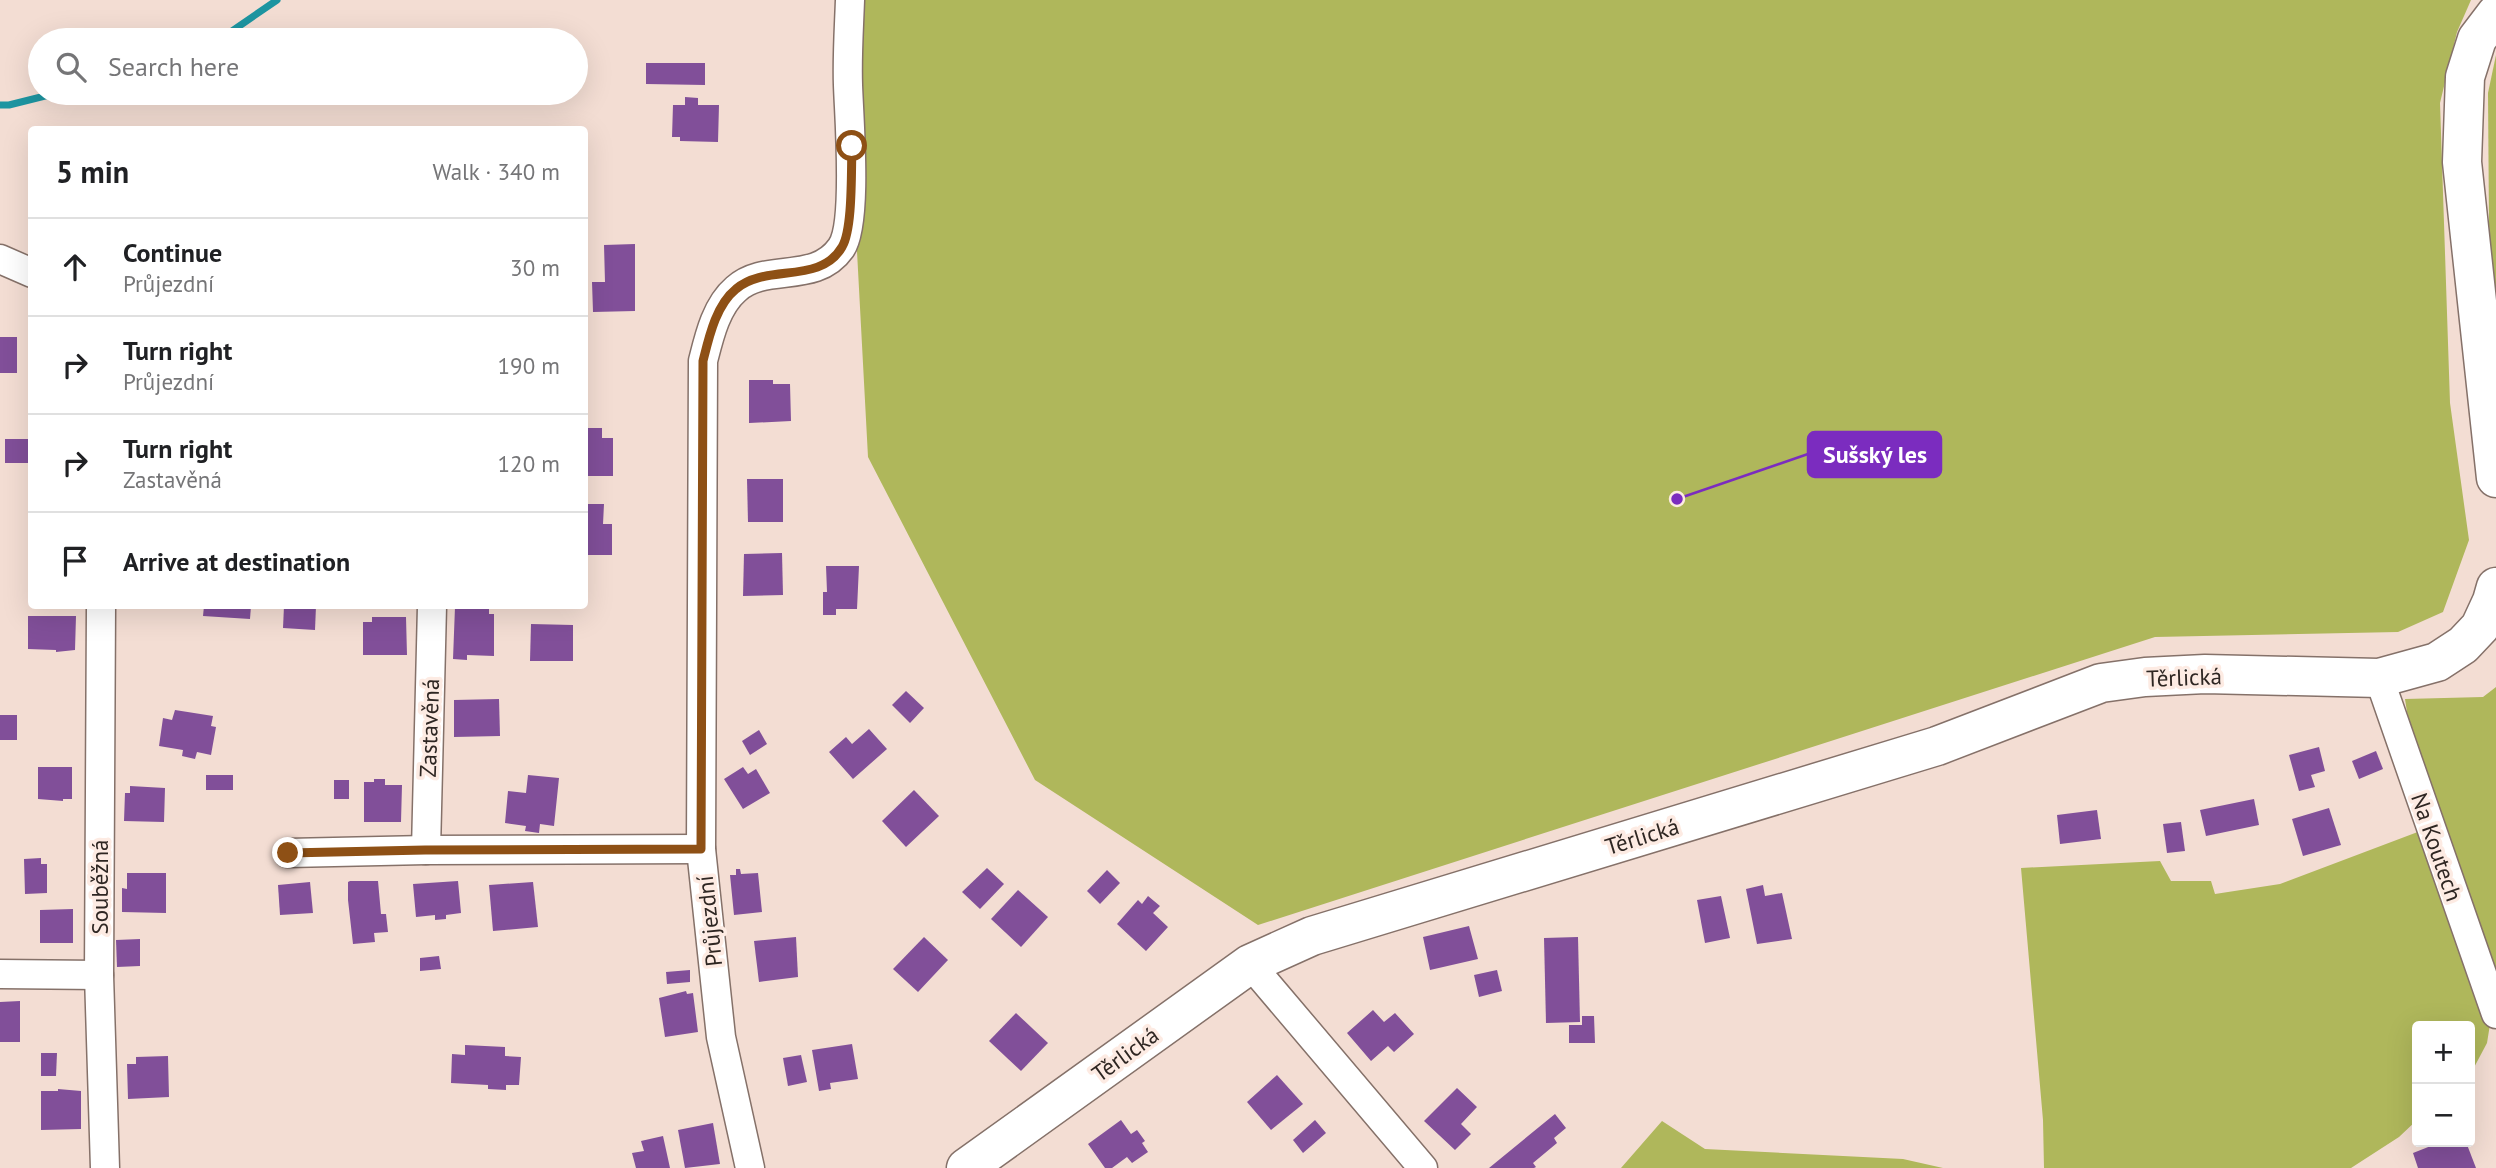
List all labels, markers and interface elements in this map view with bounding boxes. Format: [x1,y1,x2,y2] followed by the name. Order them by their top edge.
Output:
[28,28,588,105] search box
[52,48,90,86] icon: search
[108,50,239,83] text: Search here
[836,130,867,161] route start
[56,152,129,191] text: 5 min
[433,157,560,186] text: Walk · 340 m
[123,236,222,269] text: Continue
[56,248,94,286] icon: ahead
[510,253,560,282] text: 30 m
[123,269,214,298] text: Průjezdní
[123,334,232,367] text: Turn right
[56,346,94,384] icon: right
[498,351,560,380] text: 190 m
[123,367,214,396] text: Průjezdní
[123,432,232,465] text: Turn right
[1808,432,1941,477] callout: Sušský les
[1823,439,1927,470] text: Sušský les
[56,444,94,482] icon: right
[498,449,560,478] text: 120 m
[123,465,222,494] text: Zastavěná
[56,542,94,580] icon: arrive
[123,545,350,578] text: Arrive at destination
[2146,661,2222,693] street label: Těrlická
[413,678,445,778] street label: Zastavěná
[2405,789,2469,905] street label: Na Koutech
[1602,811,1682,861] street label: Těrlická
[272,837,303,868] route end
[85,839,114,935] street label: Souběžná
[690,874,728,968] street label: Průjezdní
[1086,1020,1164,1088] street label: Těrlická
[2412,1021,2475,1147] map controls
[2412,1021,2475,1084] button: +
[2412,1084,2475,1147] button: −

